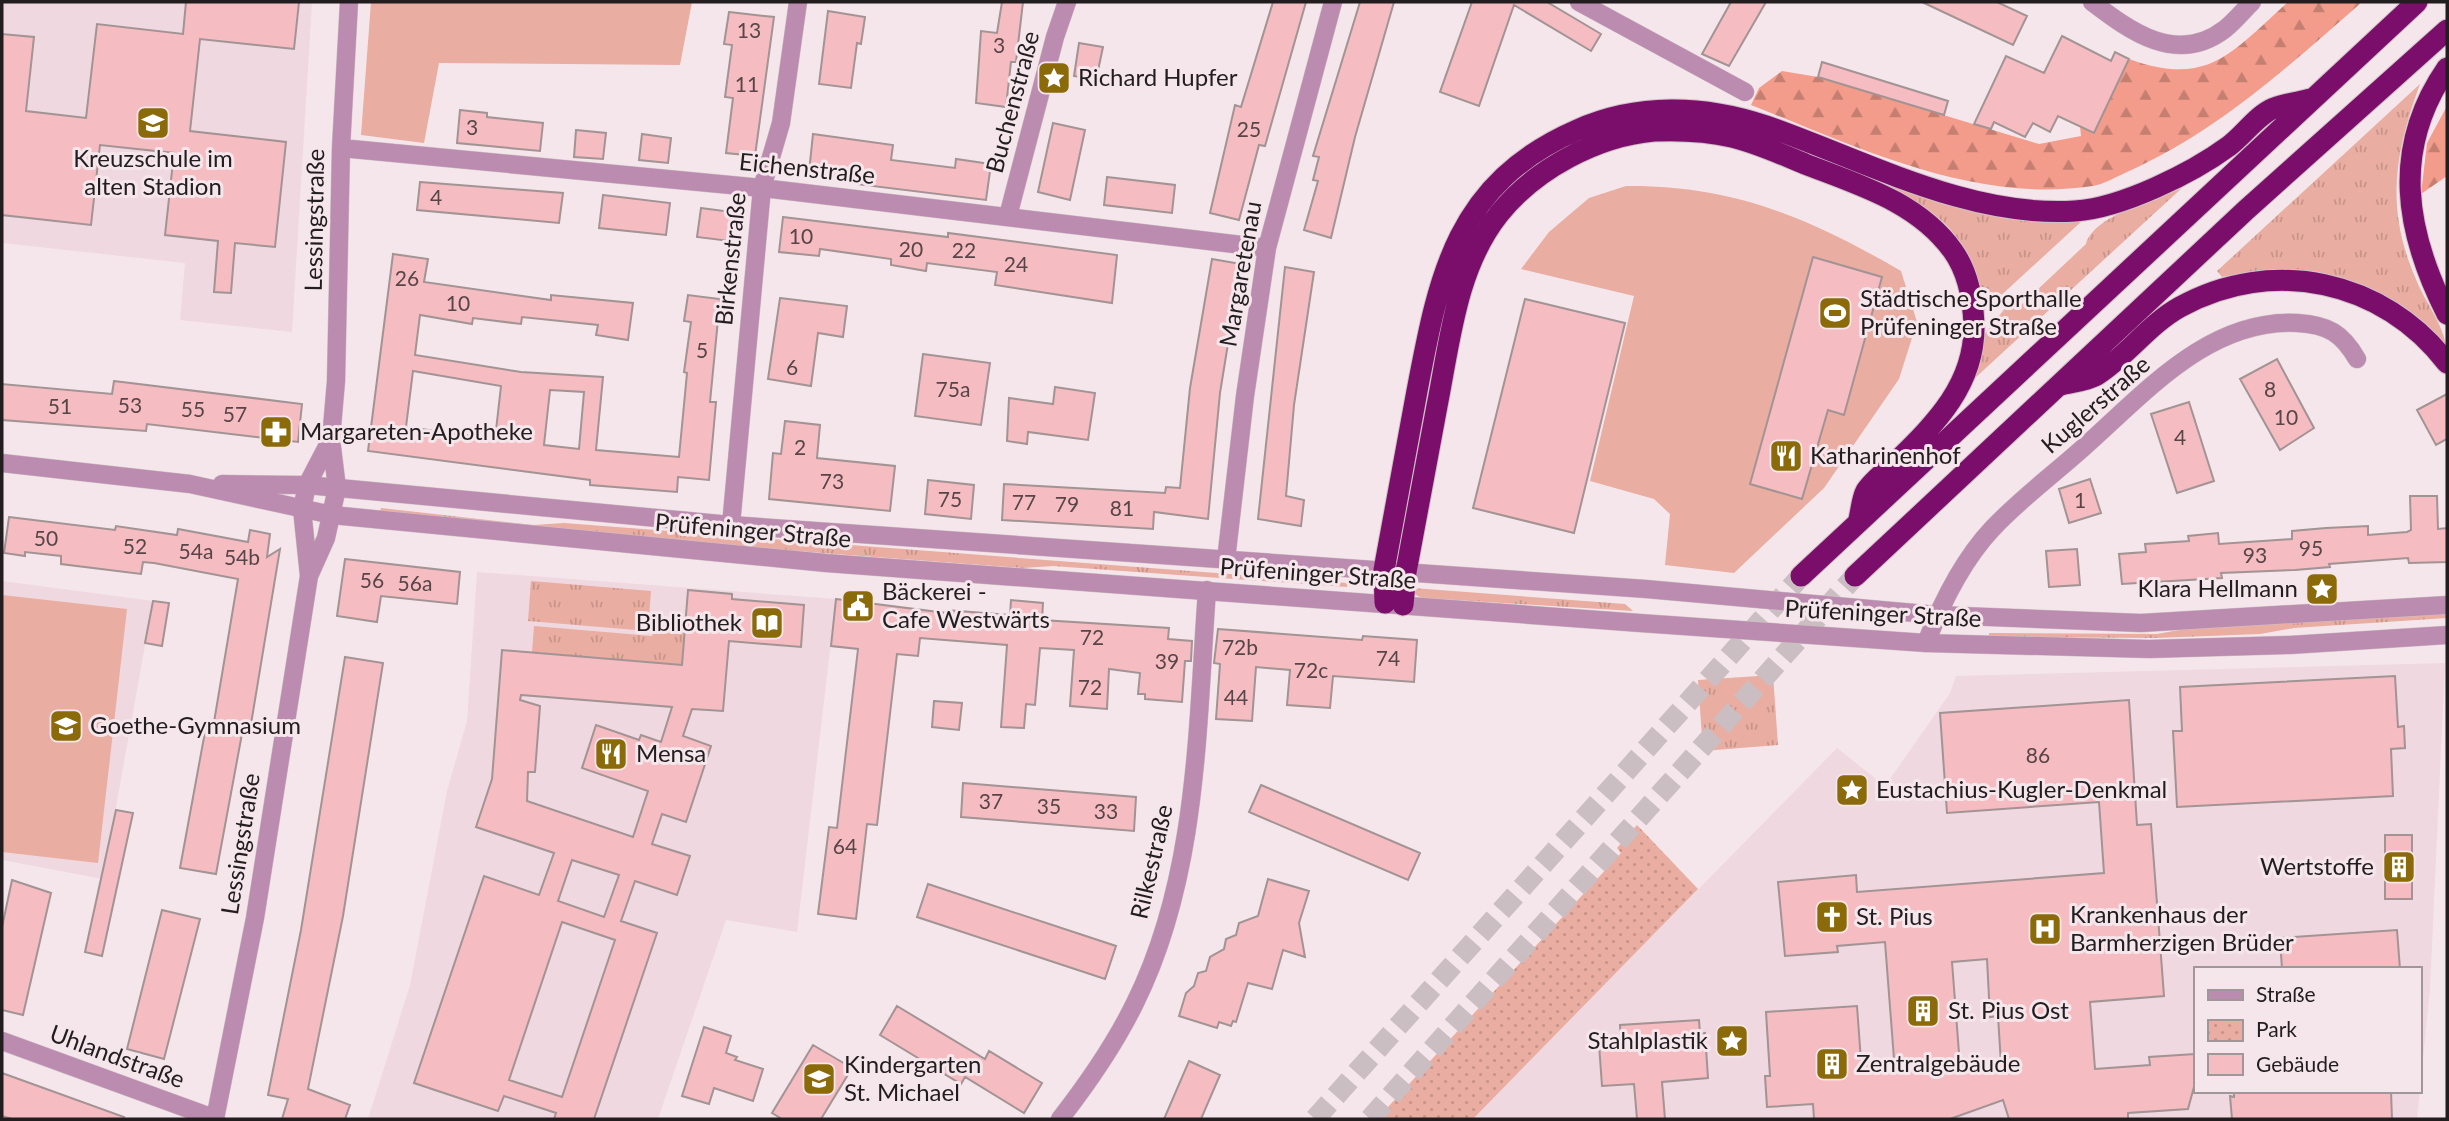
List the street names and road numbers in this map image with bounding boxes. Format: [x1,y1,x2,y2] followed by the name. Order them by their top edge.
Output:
[979,28,1044,176] street label: Buchenstraße
[738,146,877,189] street label: Eichenstraße
[298,148,329,292] street label: Lessingstraße
[708,191,751,327] street label: Birkenstraße
[1212,199,1267,349] street label: Margaretenau
[2035,349,2155,459] street label: Kuglerstraße
[654,506,853,553] street label: Prüfeninger Straße
[1219,551,1417,594] street label: Prüfeninger Straße
[1784,593,1982,632] street label: Prüfeninger Straße
[214,771,265,916] street label: Lessingstraße
[1123,802,1178,922] street label: Rilkestraße
[46,1018,189,1093] street label: Uhlandstraße

